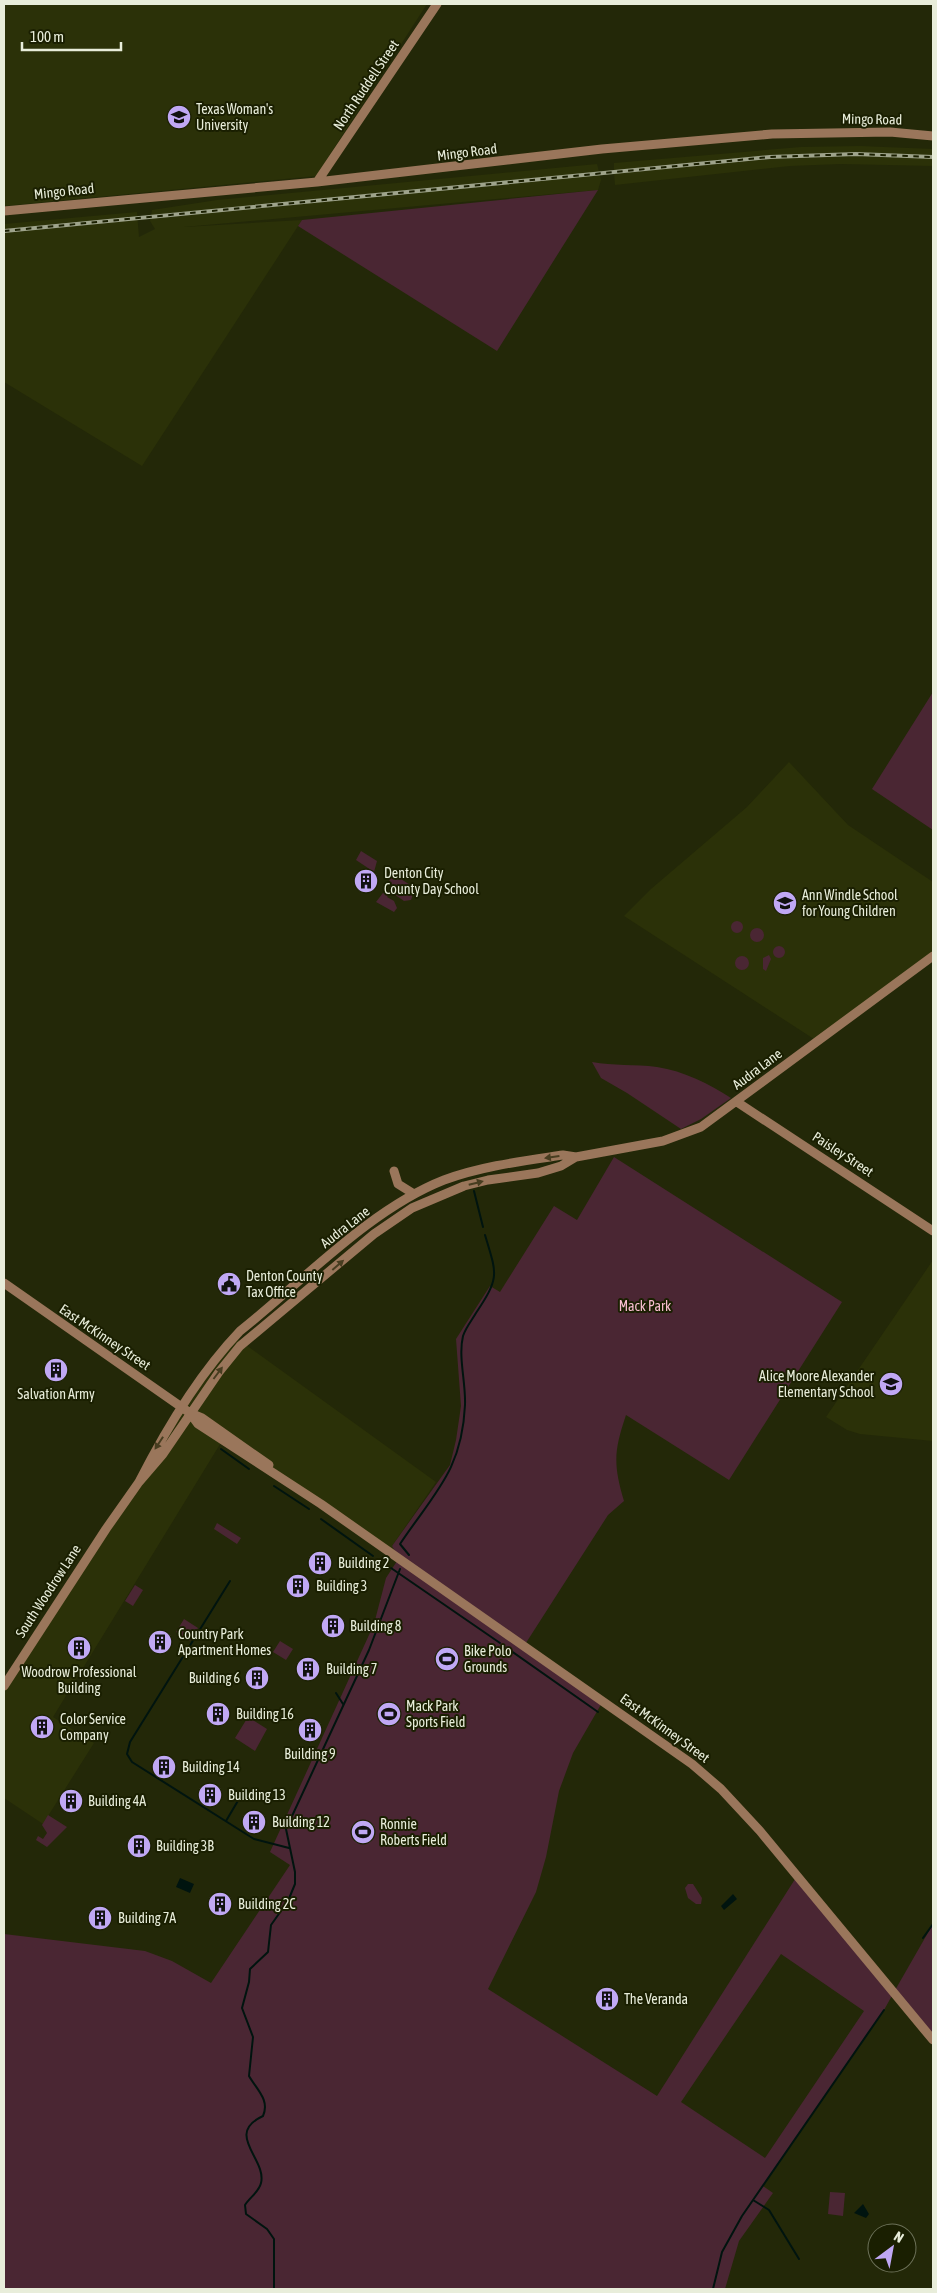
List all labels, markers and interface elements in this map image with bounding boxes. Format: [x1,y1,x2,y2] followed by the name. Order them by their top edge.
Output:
[22,20,121,52] scale bar
[30,28,64,45] text: 100 m
[330,37,402,133] street label: North Ruddell Street
[196,101,273,133] place label: Texas Woman's University
[166,104,192,130] school or university icon: Texas Woman's University
[842,110,902,128] street label: Mingo Road
[436,140,498,164] street label: Mingo Road
[33,180,95,202] street label: Mingo Road
[384,865,479,897] place label: Denton City County Day School
[353,868,379,894] building icon: Denton City County Day School
[802,887,898,919] place label: Ann Windle School for Young Children
[772,890,798,916] school or university icon: Ann Windle School for Young Children
[729,1045,785,1093] street label: Audra Lane
[810,1128,876,1180] street label: Paisley Street
[544,1153,560,1161] one-way arrow
[469,1178,484,1186] one-way arrow
[317,1203,373,1251] street label: Audra Lane
[332,1259,344,1271] one-way arrow
[246,1268,323,1300] place label: Denton County Tax Office
[216,1271,242,1297] public building icon: Denton County Tax Office
[619,1298,671,1314] park label: Mack Park
[56,1301,154,1373] street label: East McKinney Street
[43,1357,69,1383] building icon: Salvation Army
[213,1366,223,1380] one-way arrow
[759,1368,875,1400] place label: Alice Moore Alexander Elementary School
[878,1371,904,1397] school or university icon: Alice Moore Alexander Elementary School
[17,1386,95,1402] place label: Salvation Army
[154,1437,164,1450] one-way arrow
[12,1542,84,1640] street label: South Woodrow Lane
[307,1550,333,1576] building icon: Building 2
[338,1555,389,1571] place label: Building 2
[285,1573,311,1599] building icon: Building 3
[316,1578,367,1594] place label: Building 3
[320,1613,346,1639] building icon: Building 8
[350,1618,402,1634] place label: Building 8
[178,1626,271,1658] place label: Country Park Apartment Homes
[147,1629,173,1655] building icon: Country Park Apartment Homes
[66,1635,92,1661] building icon: Woodrow Professional Building
[464,1643,511,1675] place label: Bike Polo Grounds
[434,1646,460,1672] sports icon: Bike Polo Grounds
[295,1656,321,1682] building icon: Building 7
[326,1661,377,1677] place label: Building 7
[22,1664,137,1696] place label: Woodrow Professional Building
[244,1665,270,1691] building icon: Building 6
[189,1670,240,1686] place label: Building 6
[617,1690,713,1766] street label: East McKinney Street
[406,1698,465,1730] place label: Mack Park Sports Field
[205,1701,231,1727] building icon: Building 16
[376,1701,402,1727] sports icon: Mack Park Sports Field
[236,1706,294,1722] place label: Building 16
[60,1711,126,1743] place label: Color Service Company
[29,1714,55,1740] building icon: Color Service Company
[297,1717,323,1743] building icon: Building 9
[284,1746,336,1762] place label: Building 9
[151,1754,177,1780] building icon: Building 14
[182,1759,240,1775] place label: Building 14
[197,1782,223,1808] building icon: Building 13
[228,1787,286,1803] place label: Building 13
[58,1788,84,1814] building icon: Building 4A
[88,1793,146,1809] place label: Building 4A
[241,1809,267,1835] building icon: Building 12
[272,1814,330,1830] place label: Building 12
[380,1816,447,1848] place label: Ronnie Roberts Field
[350,1819,376,1845] sports icon: Ronnie Roberts Field
[126,1833,152,1859] building icon: Building 3B
[156,1838,214,1854] place label: Building 3B
[207,1891,233,1917] building icon: Building 2C
[238,1896,296,1912] place label: Building 2C
[87,1905,113,1931] building icon: Building 7A
[118,1910,176,1926] place label: Building 7A
[594,1986,620,2012] building icon: The Veranda
[624,1991,688,2007] place label: The Veranda
[867,2223,917,2273] north arrow
[891,2228,907,2246] text: N

